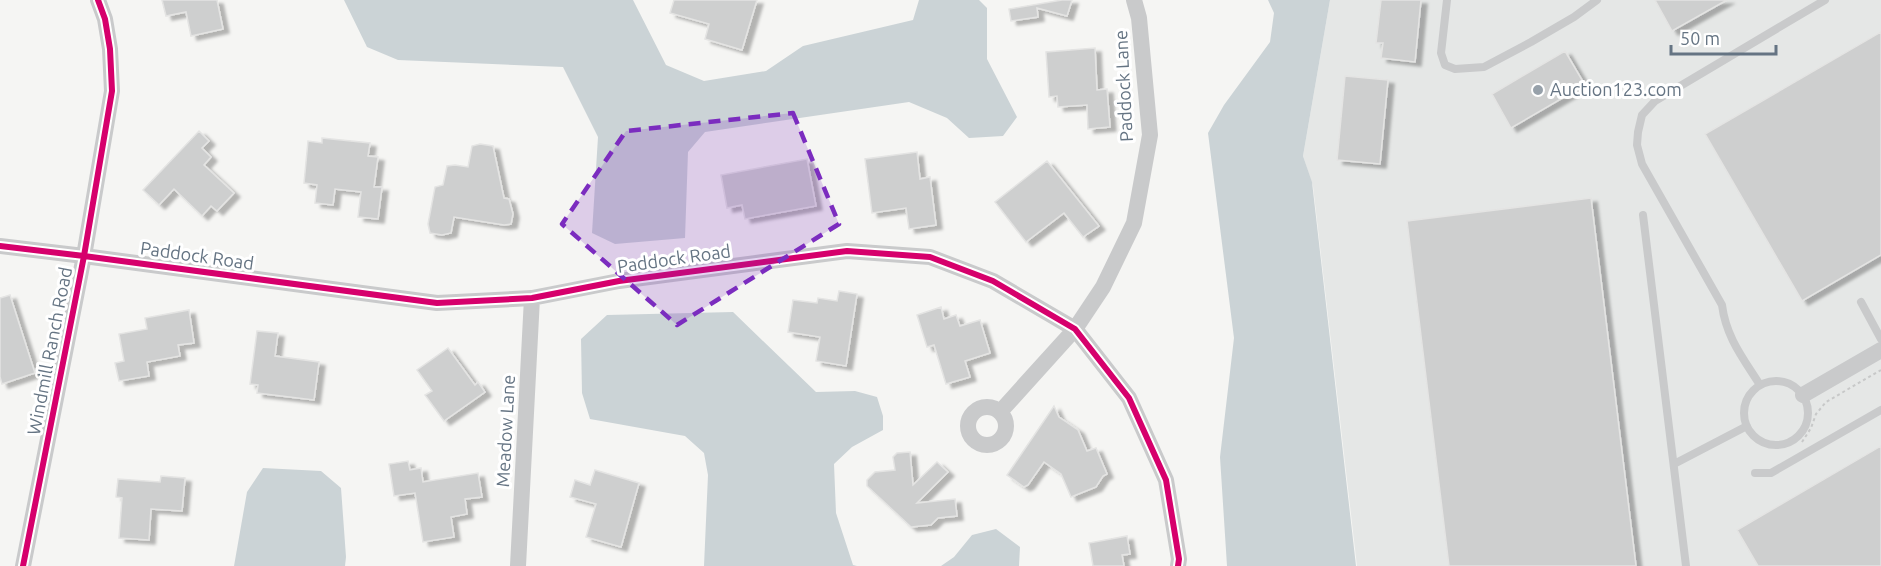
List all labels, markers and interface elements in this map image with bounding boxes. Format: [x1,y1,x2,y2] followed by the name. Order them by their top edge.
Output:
[1671,18,1776,56] scale bar
[1680,28,1720,48] text: 50 m
[1110,30,1136,142] street label: Paddock Lane
[1550,79,1682,99] place label: Auction123.com
[1531,83,1545,97] marker: Auction123.com
[139,237,255,273] street label: Paddock Road
[616,240,732,276] street label: Paddock Road
[23,265,75,436] street label: Windmill Ranch Road
[492,374,518,488] street label: Meadow Lane

